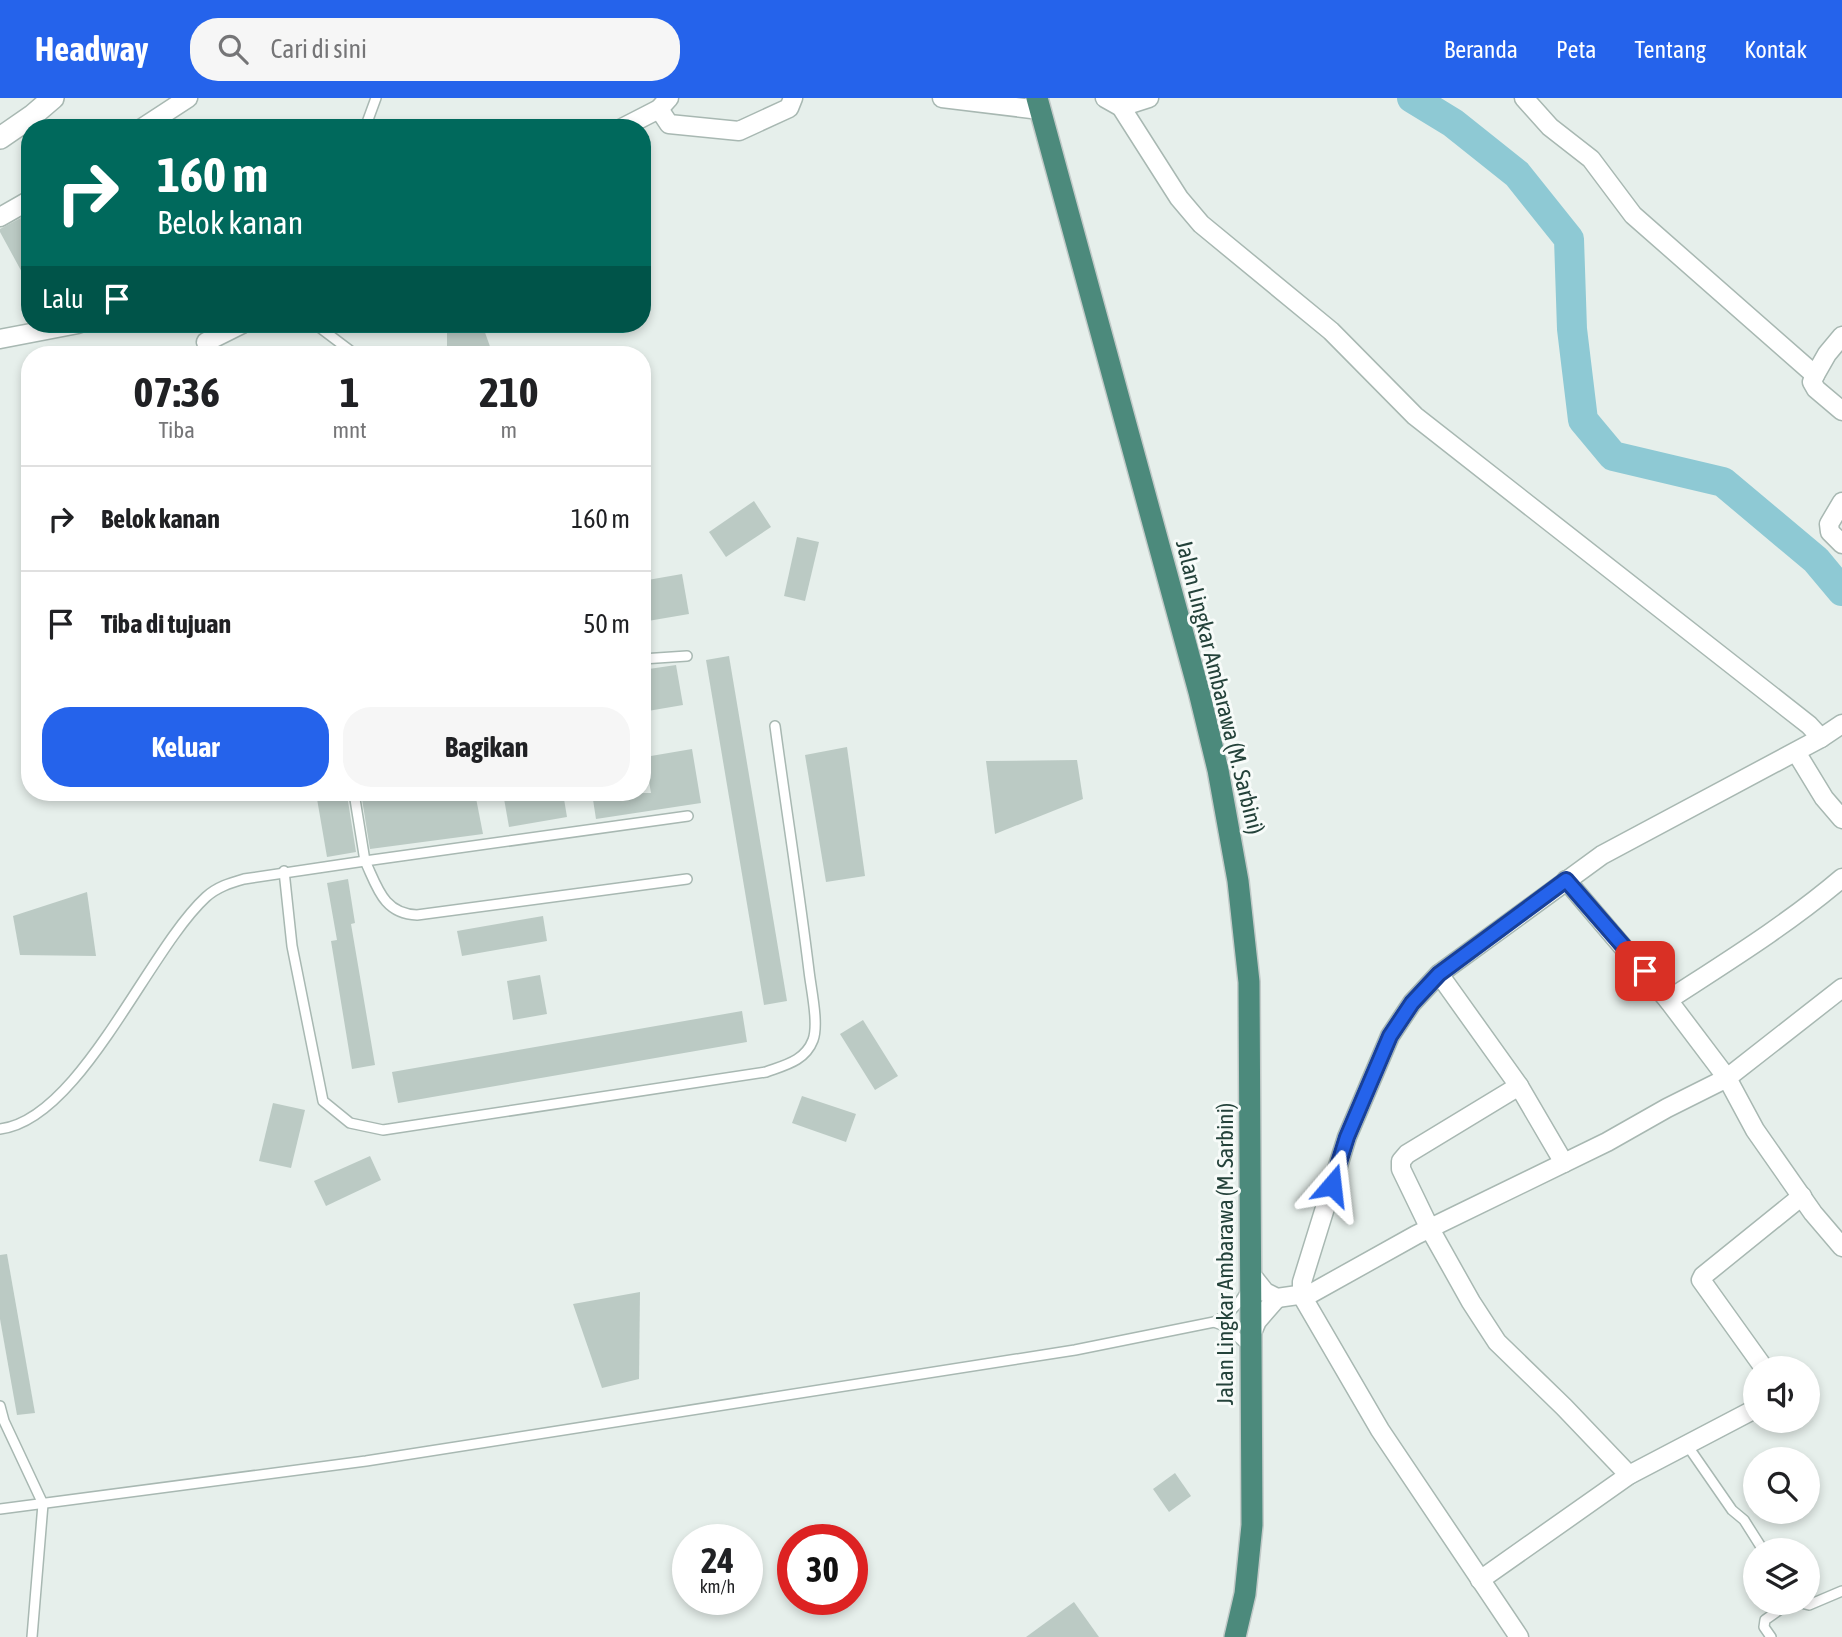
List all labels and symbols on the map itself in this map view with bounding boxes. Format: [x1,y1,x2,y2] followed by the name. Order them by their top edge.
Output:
[1171,537,1269,837] street label: Jalan Lingkar Ambarawa (M. Sarbini)
[1615,941,1675,1001] pin
[1212,1103,1238,1405] street label: Jalan Lingkar Ambarawa (M. Sarbini)
[1295,1148,1369,1222] position arrow
[777,1524,868,1615] speed limit sign: 30

